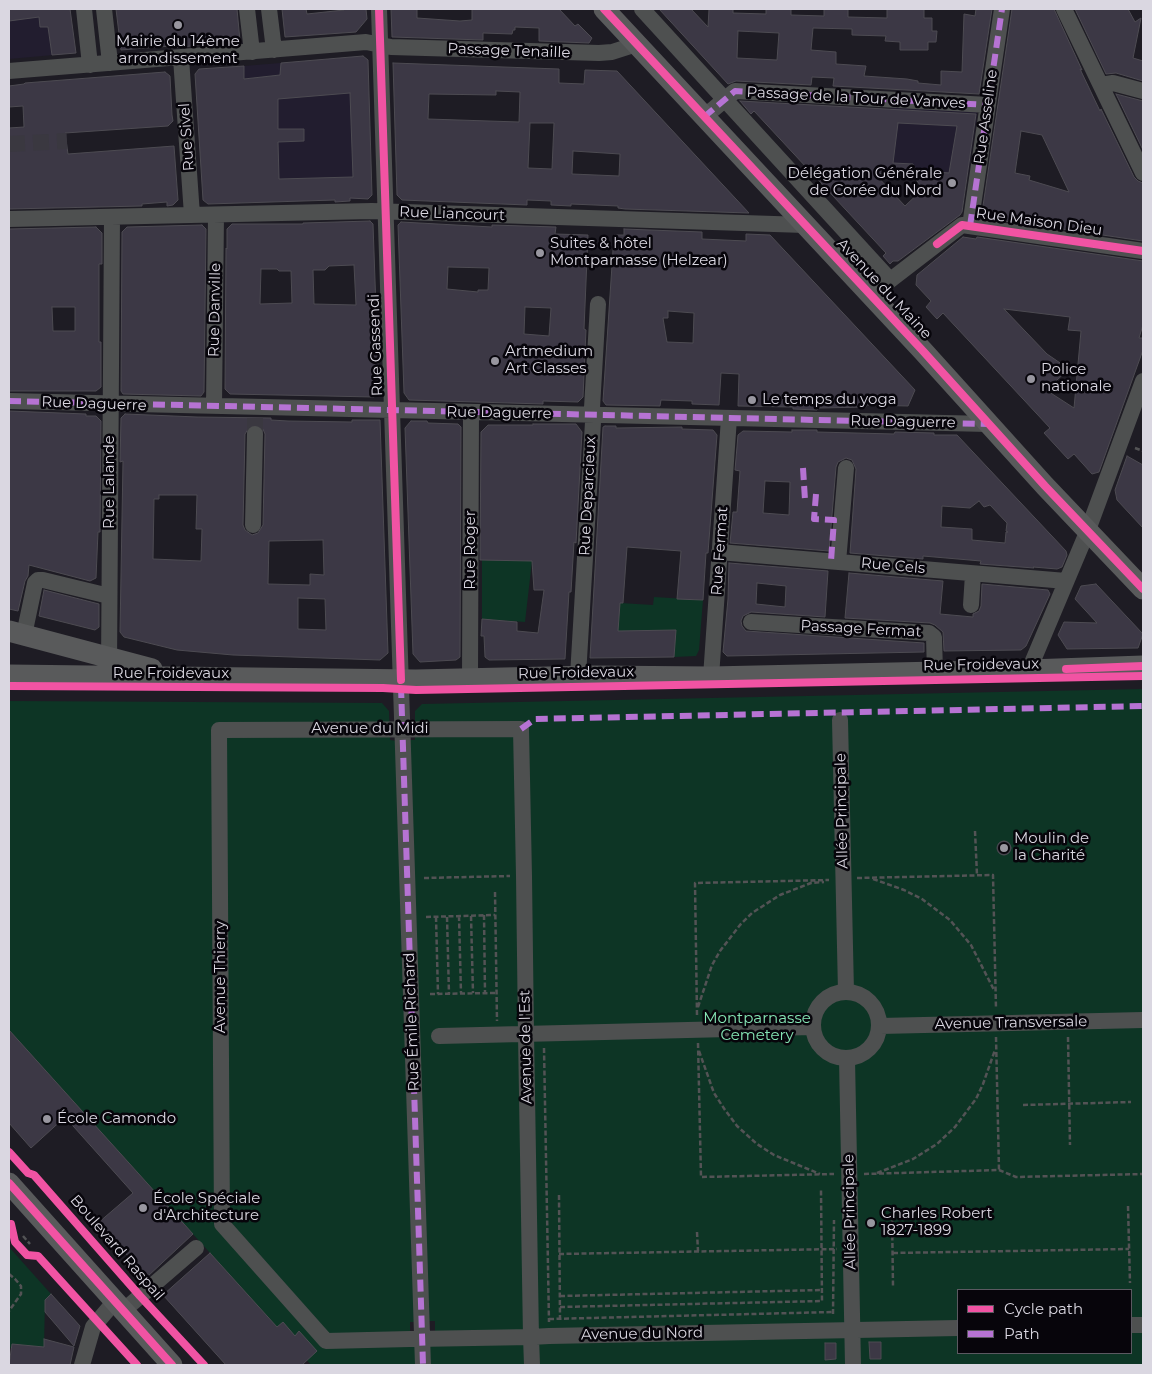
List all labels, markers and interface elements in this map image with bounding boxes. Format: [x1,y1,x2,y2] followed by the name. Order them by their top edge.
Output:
[172,19,184,31] marker: Mairie du 14ème arrondissement
[116,33,240,68] place label: Mairie du 14ème arrondissement
[447,40,571,62] street label: Passage Tenaille
[970,68,1002,166] street label: Rue Asseline
[746,83,966,113] street label: Passage de la Tour de Vanves
[176,102,198,172] street label: Rue Sivel
[788,165,942,200] place label: Délégation Générale de Corée du Nord
[946,177,958,189] marker: Délégation Générale de Corée du Nord
[399,203,505,225] street label: Rue Liancourt
[975,204,1103,240] street label: Rue Maison Dieu
[550,235,728,270] place label: Suites & hôtel Montparnasse (Helzear)
[833,235,935,343] street label: Avenue du Maine
[534,247,546,259] marker: Suites & hôtel Montparnasse (Helzear)
[205,263,225,357] street label: Rue Danville
[365,294,387,396] street label: Rue Gassendi
[505,343,593,378] place label: Artmedium Art Classes
[489,355,501,367] marker: Artmedium Art Classes
[1041,361,1112,396] place label: Police nationale
[1025,373,1037,385] marker: Police nationale
[762,391,897,409] place label: Le temps du yoga
[41,393,147,415] street label: Rue Daguerre
[746,394,758,406] marker: Le temps du yoga
[446,403,552,423] street label: Rue Daguerre
[850,412,956,432] street label: Rue Daguerre
[101,435,119,529] street label: Rue Lalande
[576,436,600,556] street label: Rue Deparcieux
[708,506,732,596] street label: Rue Fermat
[462,510,480,590] street label: Rue Roger
[860,554,926,578] street label: Rue Cels
[800,617,922,641] street label: Passage Fermat
[923,655,1039,675] street label: Rue Froidevaux
[518,663,634,683] street label: Rue Froidevaux
[113,665,229,683] street label: Rue Froidevaux
[311,720,429,738] street label: Avenue du Midi
[832,753,852,869] street label: Allée Principale
[1014,830,1089,865] place label: Moulin de la Charité
[998,842,1010,854] marker: Moulin de la Charité
[212,921,230,1033] street label: Avenue Thierry
[401,952,423,1092] street label: Rue Émile Richard
[516,990,536,1104] street label: Avenue de l'Est
[703,1010,811,1045] park label: Montparnasse Cemetery
[934,1013,1088,1033] street label: Avenue Transversale
[57,1110,176,1128] place label: École Camondo
[41,1113,53,1125] marker: École Camondo
[840,1154,860,1270] street label: Allée Principale
[153,1190,260,1225] place label: École Spéciale d'Architecture
[66,1191,168,1305] street label: Boulevard Raspail
[137,1202,149,1214] marker: École Spéciale d'Architecture
[881,1205,993,1240] place label: Charles Robert 1827-1899
[865,1217,877,1229] marker: Charles Robert 1827-1899
[957,1289,1132,1354] legend
[1004,1299,1083,1318] text: Cycle path
[581,1324,703,1344] street label: Avenue du Nord
[1004,1324,1040,1343] text: Path

